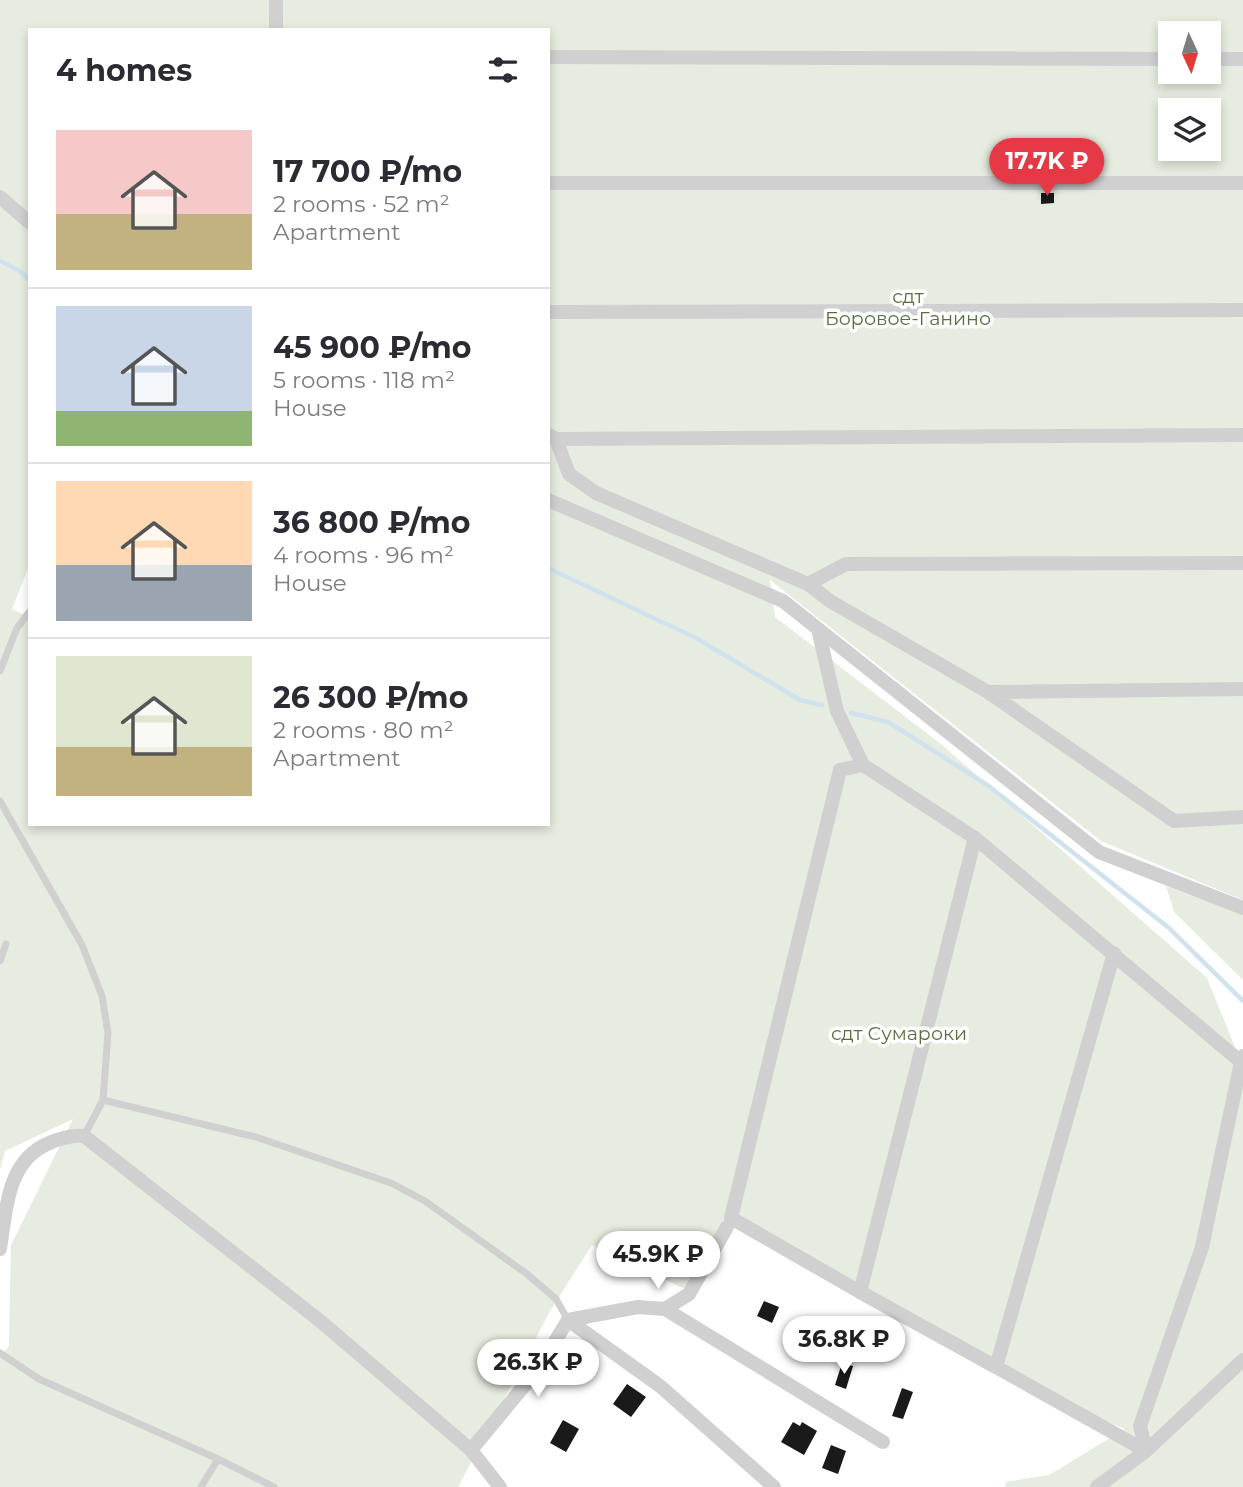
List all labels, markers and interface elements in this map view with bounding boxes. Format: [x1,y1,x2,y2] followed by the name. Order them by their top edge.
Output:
[1158,21,1222,84] north arrow
[1158,21,1221,161] map controls
[484,51,522,89] icon: filters
[56,52,192,89] text: 4 homes
[1158,98,1221,161] button: layers
[982,138,1112,198] pin: 17.7K ₽
[1005,147,1089,175] text: 17.7K ₽
[273,153,462,190] text: 17 700 ₽/mo
[112,158,196,242] icon: home
[273,190,450,218] text: 2 rooms · 52 m²
[273,218,401,246] text: Apartment
[825,285,991,330] park label: сдт Боровое-Ганино
[273,329,471,366] text: 45 900 ₽/mo
[112,334,196,418] icon: home
[273,366,455,394] text: 5 rooms · 118 m²
[273,394,347,422] text: House
[273,504,470,541] text: 36 800 ₽/mo
[112,509,196,593] icon: home
[273,541,454,569] text: 4 rooms · 96 m²
[273,569,347,597] text: House
[273,679,468,716] text: 26 300 ₽/mo
[112,684,196,768] icon: home
[273,716,454,744] text: 2 rooms · 80 m²
[273,744,401,772] text: Apartment
[831,1022,967,1045] park label: сдт Сумароки
[593,1232,723,1291] pin: 45.9K ₽
[612,1240,704,1268] text: 45.9K ₽
[779,1316,909,1376] pin: 36.8K ₽
[798,1325,890,1353] text: 36.8K ₽
[473,1340,603,1399] pin: 26.3K ₽
[493,1348,583,1376] text: 26.3K ₽

